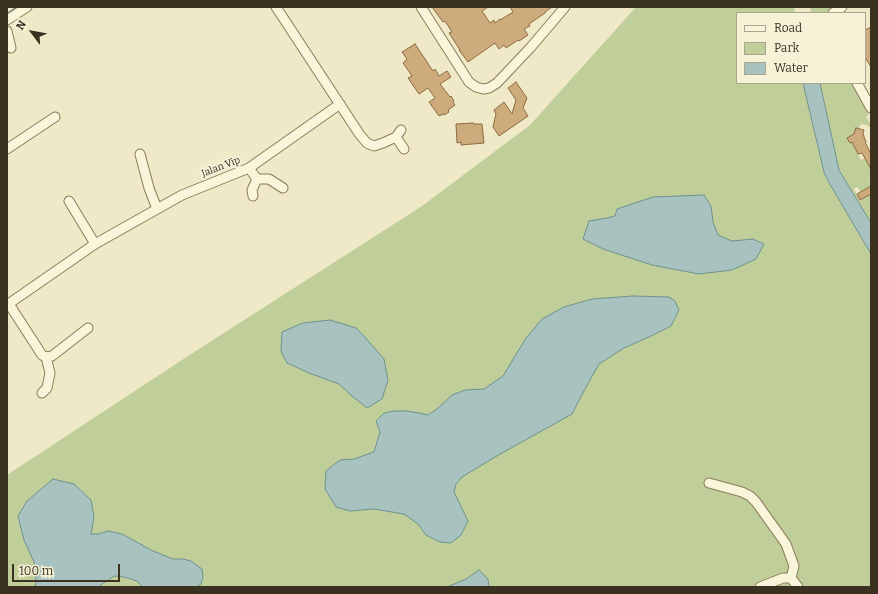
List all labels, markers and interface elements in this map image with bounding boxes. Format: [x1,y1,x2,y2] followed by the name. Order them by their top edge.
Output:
[12,12,52,52] north arrow
[736,12,866,84] legend
[14,18,29,32] text: N
[774,21,802,35] text: Road
[774,41,799,55] text: Park
[774,61,808,75] text: Water
[200,154,242,180] street label: Jalan Vip
[14,556,122,582] scale bar
[19,564,53,578] text: 100 m

